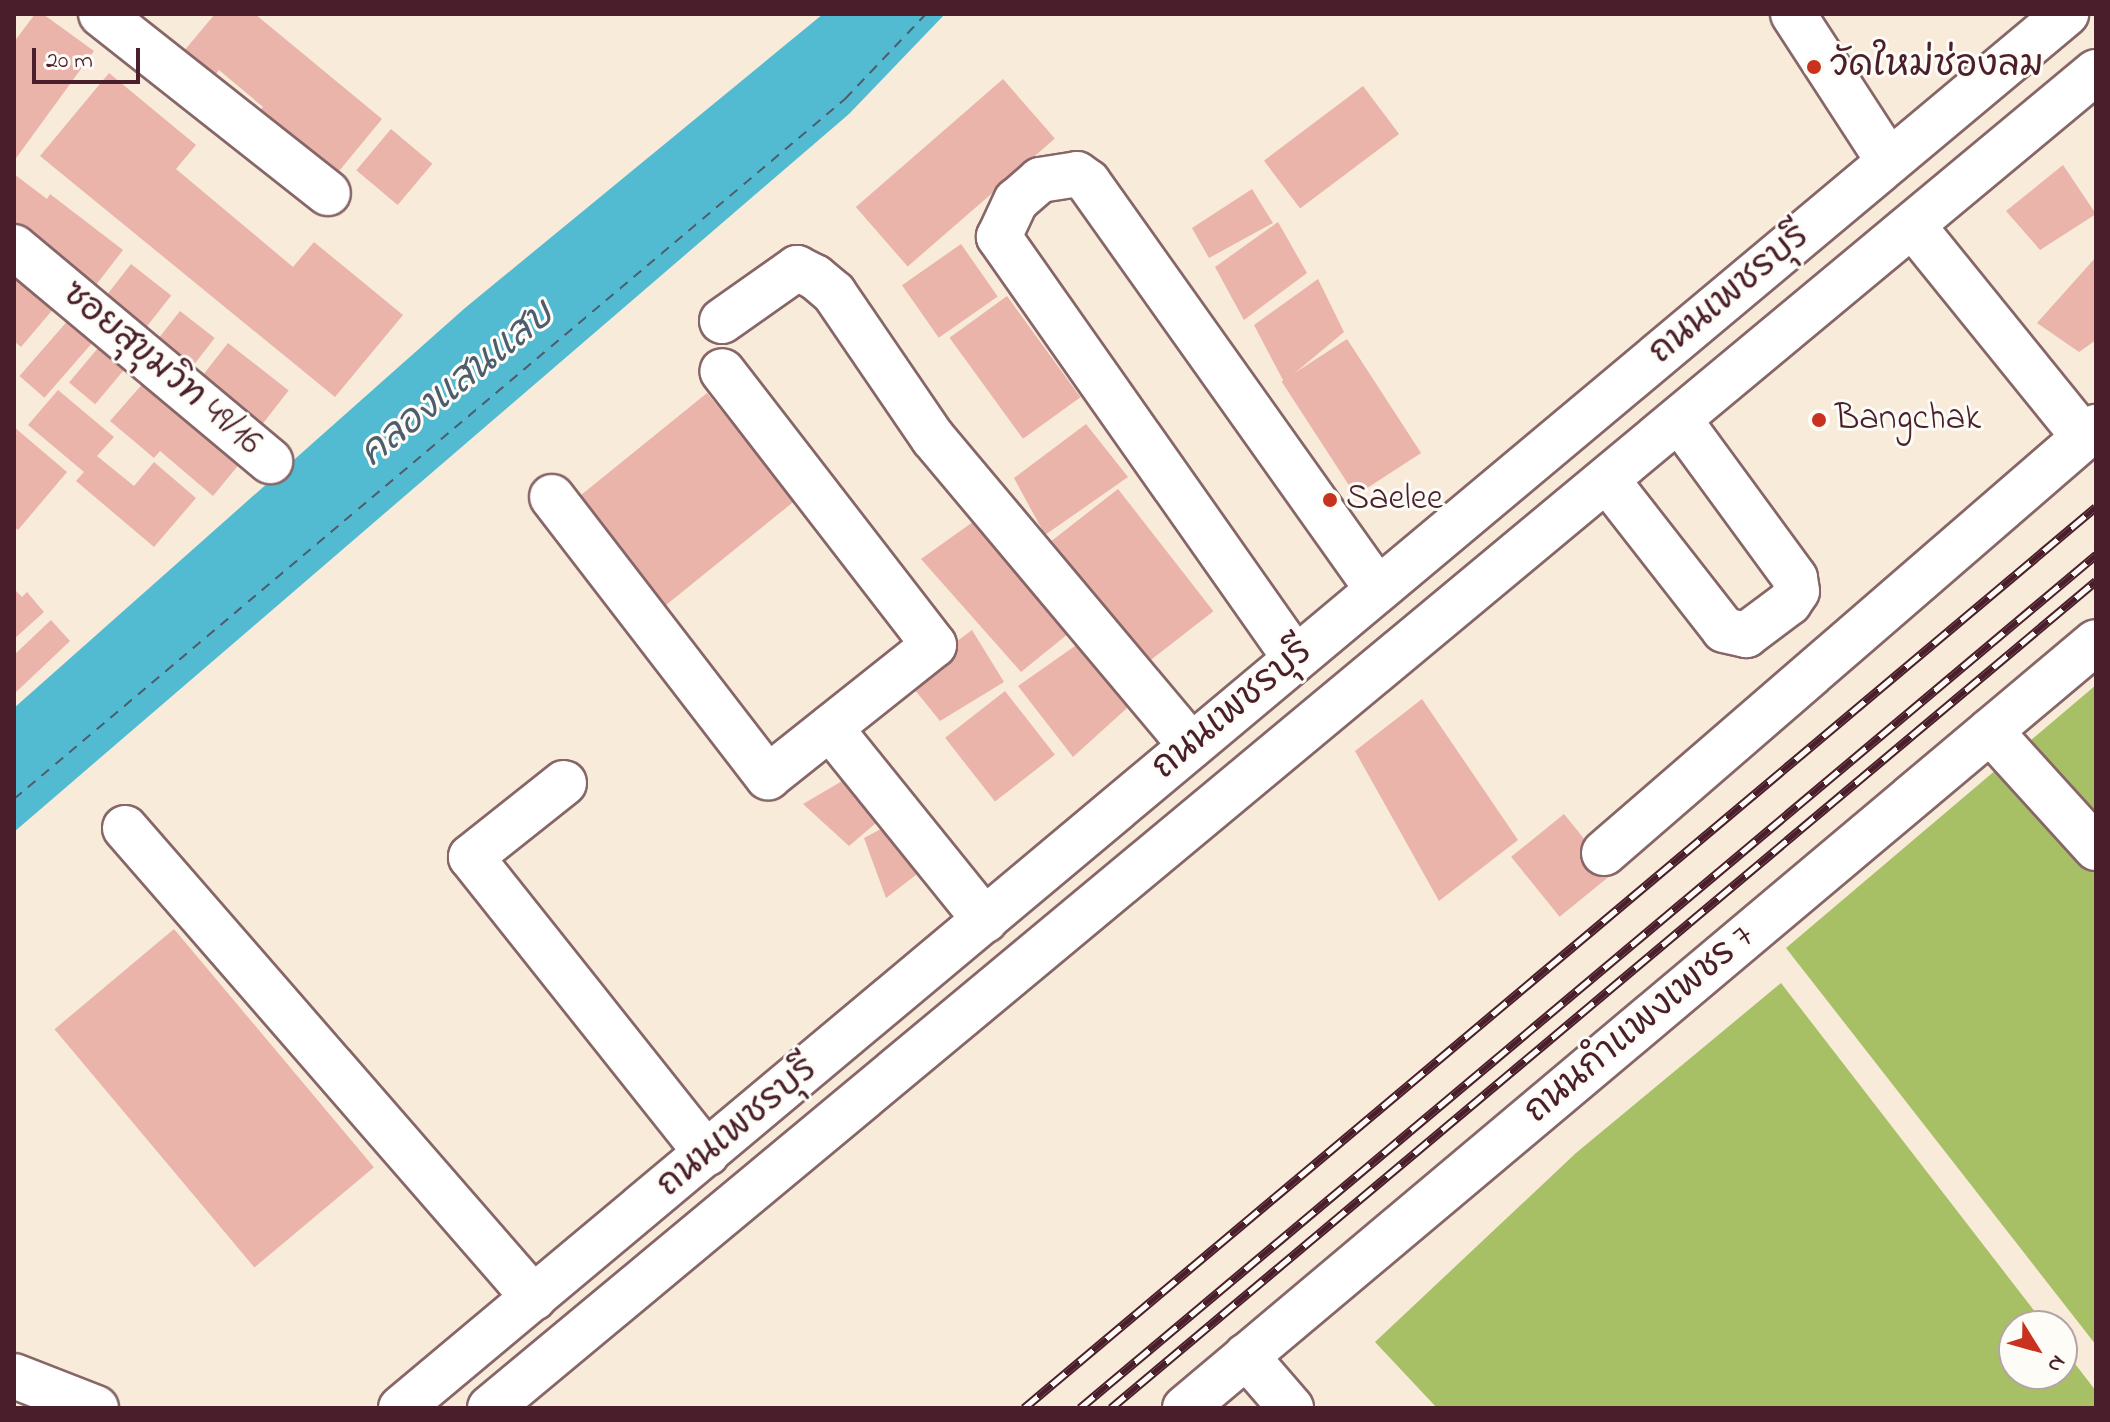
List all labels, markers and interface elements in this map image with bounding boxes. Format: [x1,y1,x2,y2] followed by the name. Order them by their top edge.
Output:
[36,32,144,82] scale bar
[46,44,93,79] text: 20 m
[1830,45,2044,89] place label: วัดใหม่ช่องลม
[1805,58,1823,76] marker: วัดใหม่ช่องลม
[1641,215,1819,375] street label: ถนนเพชรบุรี
[52,273,270,465] street label: ซอยสุขุมวิท 49/16
[352,294,564,478] water label: คลองแสนแสบ
[1835,398,1981,442] place label: Bangchak
[1810,411,1828,429] marker: Bangchak
[1346,478,1443,522] place label: Saelee
[1321,491,1339,509] marker: Saelee
[1144,630,1322,790] street label: ถนนเพชรบุรี
[1516,916,1764,1134] street label: ถนนกำแพงเพชร 7
[649,1048,827,1208] street label: ถนนเพชรบุรี
[1998,1310,2078,1390] north arrow
[2038,1348,2073,1379] text: N

